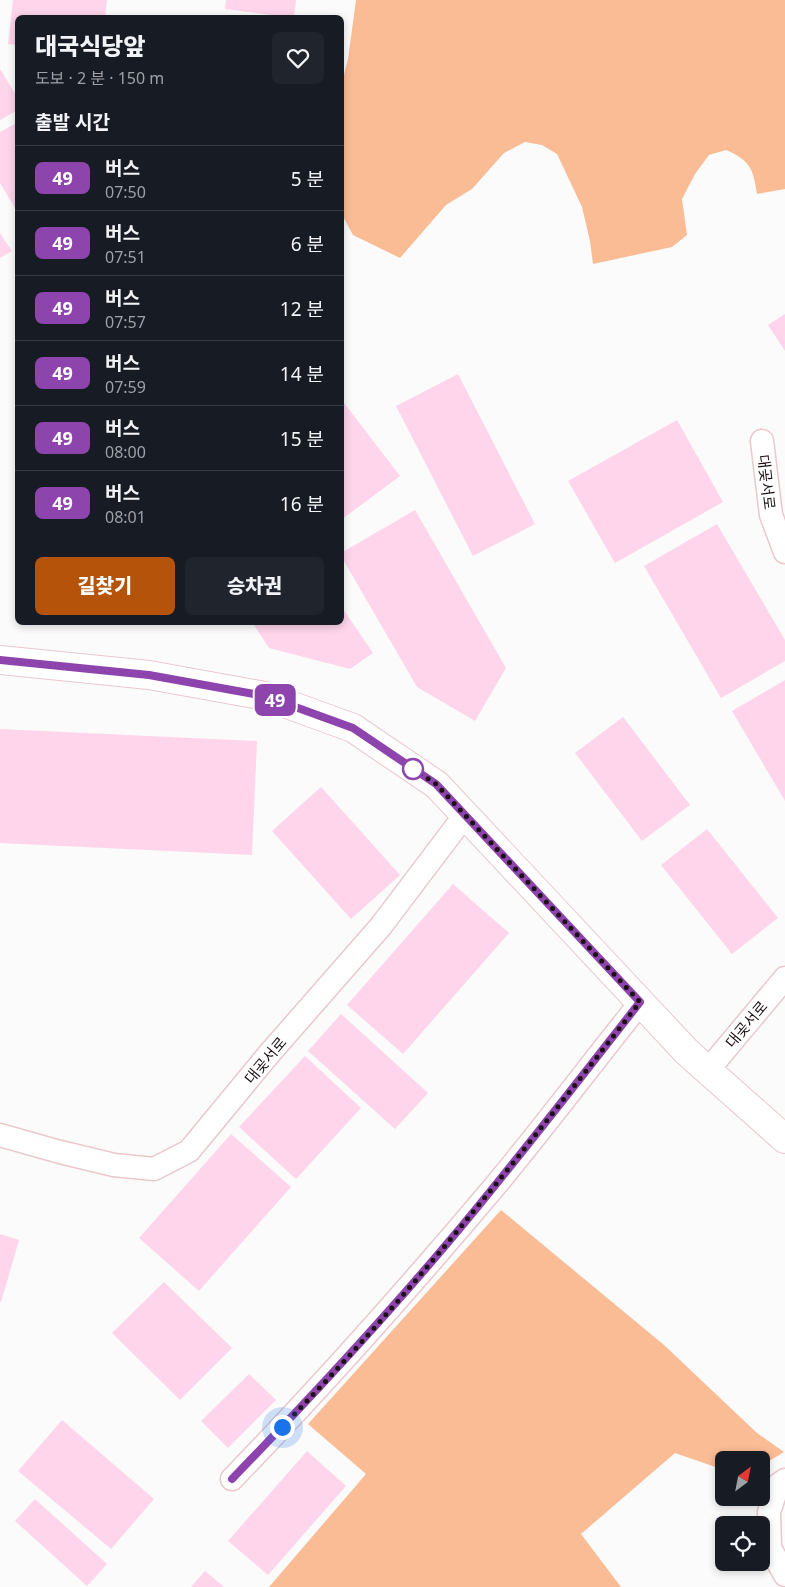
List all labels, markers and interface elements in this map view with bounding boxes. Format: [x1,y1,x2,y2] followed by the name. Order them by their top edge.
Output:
[35,29,145,62] text: 대국식당앞
[272,32,324,84] button: heart
[35,67,164,89] text: 도보 · 2 분 · 150 m
[35,109,110,135] text: 출발 시간
[105,155,140,181] text: 버스
[52,166,73,190] text: 49
[291,166,324,192] text: 5 분
[105,181,146,203] text: 07:50
[105,220,140,246] text: 버스
[52,231,73,255] text: 49
[291,231,324,257] text: 6 분
[105,246,146,268] text: 07:51
[105,285,140,311] text: 버스
[52,296,73,320] text: 49
[280,296,324,322] text: 12 분
[105,311,146,333] text: 07:57
[105,350,140,376] text: 버스
[52,361,73,385] text: 49
[280,361,324,387] text: 14 분
[105,376,146,398] text: 07:59
[105,415,140,441] text: 버스
[52,426,73,450] text: 49
[280,426,324,452] text: 15 분
[105,441,146,463] text: 08:00
[754,453,780,511] street label: 대곶서로
[105,480,140,506] text: 버스
[52,491,73,515] text: 49
[280,491,324,517] text: 16 분
[105,506,146,528] text: 08:01
[35,557,175,615] button: 길찾기
[185,557,324,615] button: 승차권
[252,684,298,716] line badge: 49
[265,688,285,712] text: 49
[402,758,424,780] unlabelled marker
[721,996,771,1052] street label: 대곶서로
[240,1032,290,1088] street label: 대곶서로
[270,1415,295,1440] your location
[715,1451,770,1506] north arrow
[715,1451,770,1571] map controls
[715,1516,770,1571] button: locate

